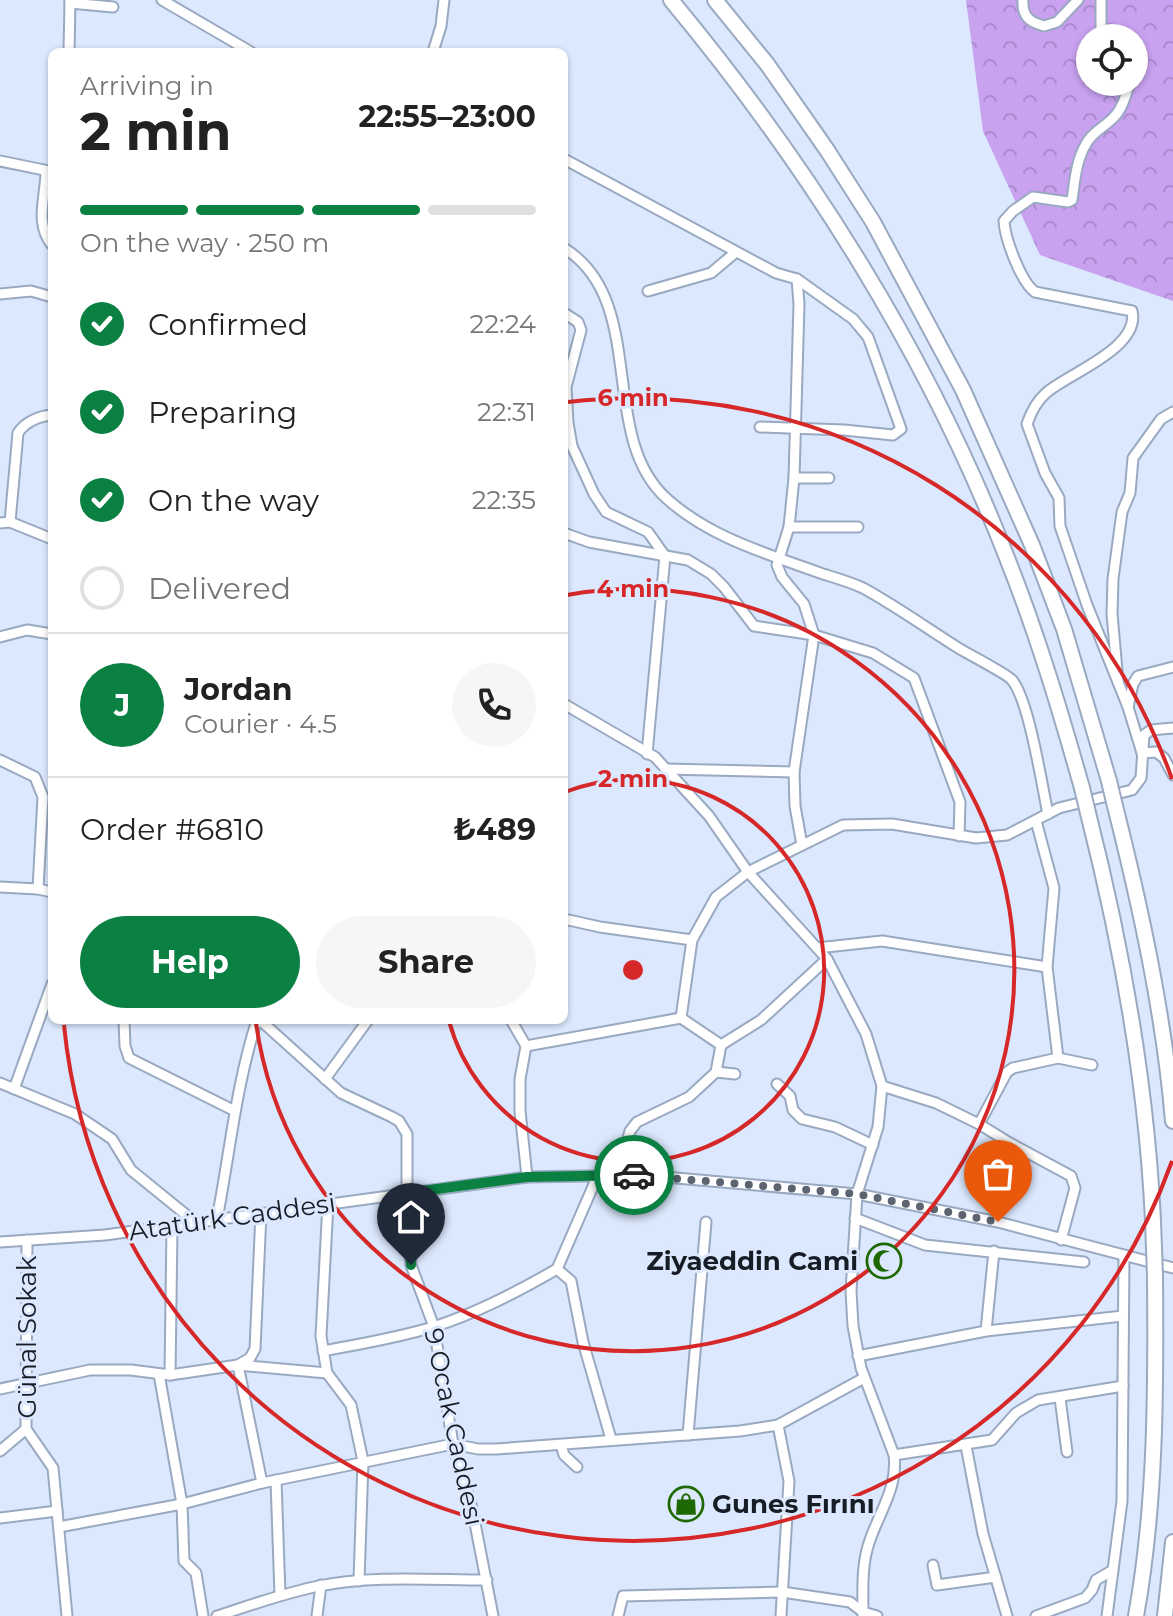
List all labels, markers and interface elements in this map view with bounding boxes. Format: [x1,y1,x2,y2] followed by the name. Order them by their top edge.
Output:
[1076,24,1148,96] map controls
[1076,24,1148,96] button: locate
[80,70,214,102] text: Arriving in
[359,98,536,135] text: 22:55–23:00
[80,100,232,163] text: 2 min
[80,227,329,259] text: On the way · 250 m
[80,302,124,346] icon: check
[148,306,308,343] text: Confirmed
[470,308,536,340] text: 22:24
[597,383,669,412] text: 6 min
[80,390,124,434] icon: check
[148,394,297,431] text: Preparing
[477,396,536,428] text: 22:31
[80,478,124,522] icon: check
[148,482,319,519] text: On the way
[472,484,536,516] text: 22:35
[148,570,291,607] text: Delivered
[597,574,669,603] text: 4 min
[452,663,536,747] button: phone
[184,671,293,708] text: Jordan
[114,687,130,724] text: J
[184,708,337,740] text: Courier · 4.5
[598,764,668,793] text: 2 min
[80,811,264,848] text: Order #6810
[454,811,536,848] text: ₺489
[80,916,300,1008] button: Help
[316,916,536,1008] button: Share
[619,956,647,984] centre of rings
[594,1135,674,1215] courier
[964,1140,1032,1222] pin
[976,1152,1020,1196] icon: bag
[612,1153,656,1197] icon: car
[377,1183,445,1265] pin
[126,1187,338,1247] street label: Atatürk Caddesi
[389,1195,433,1239] icon: home
[865,1242,903,1280] mosque icon: Ziyaeddin Cami
[646,1245,858,1277] place label: Ziyaeddin Cami
[11,1255,43,1418] street label: Günal Sokak
[417,1325,491,1529] street label: 9 Ocak Caddesi
[667,1485,705,1523] shop icon: Gunes Fırını
[712,1488,874,1520] place label: Gunes Fırını

